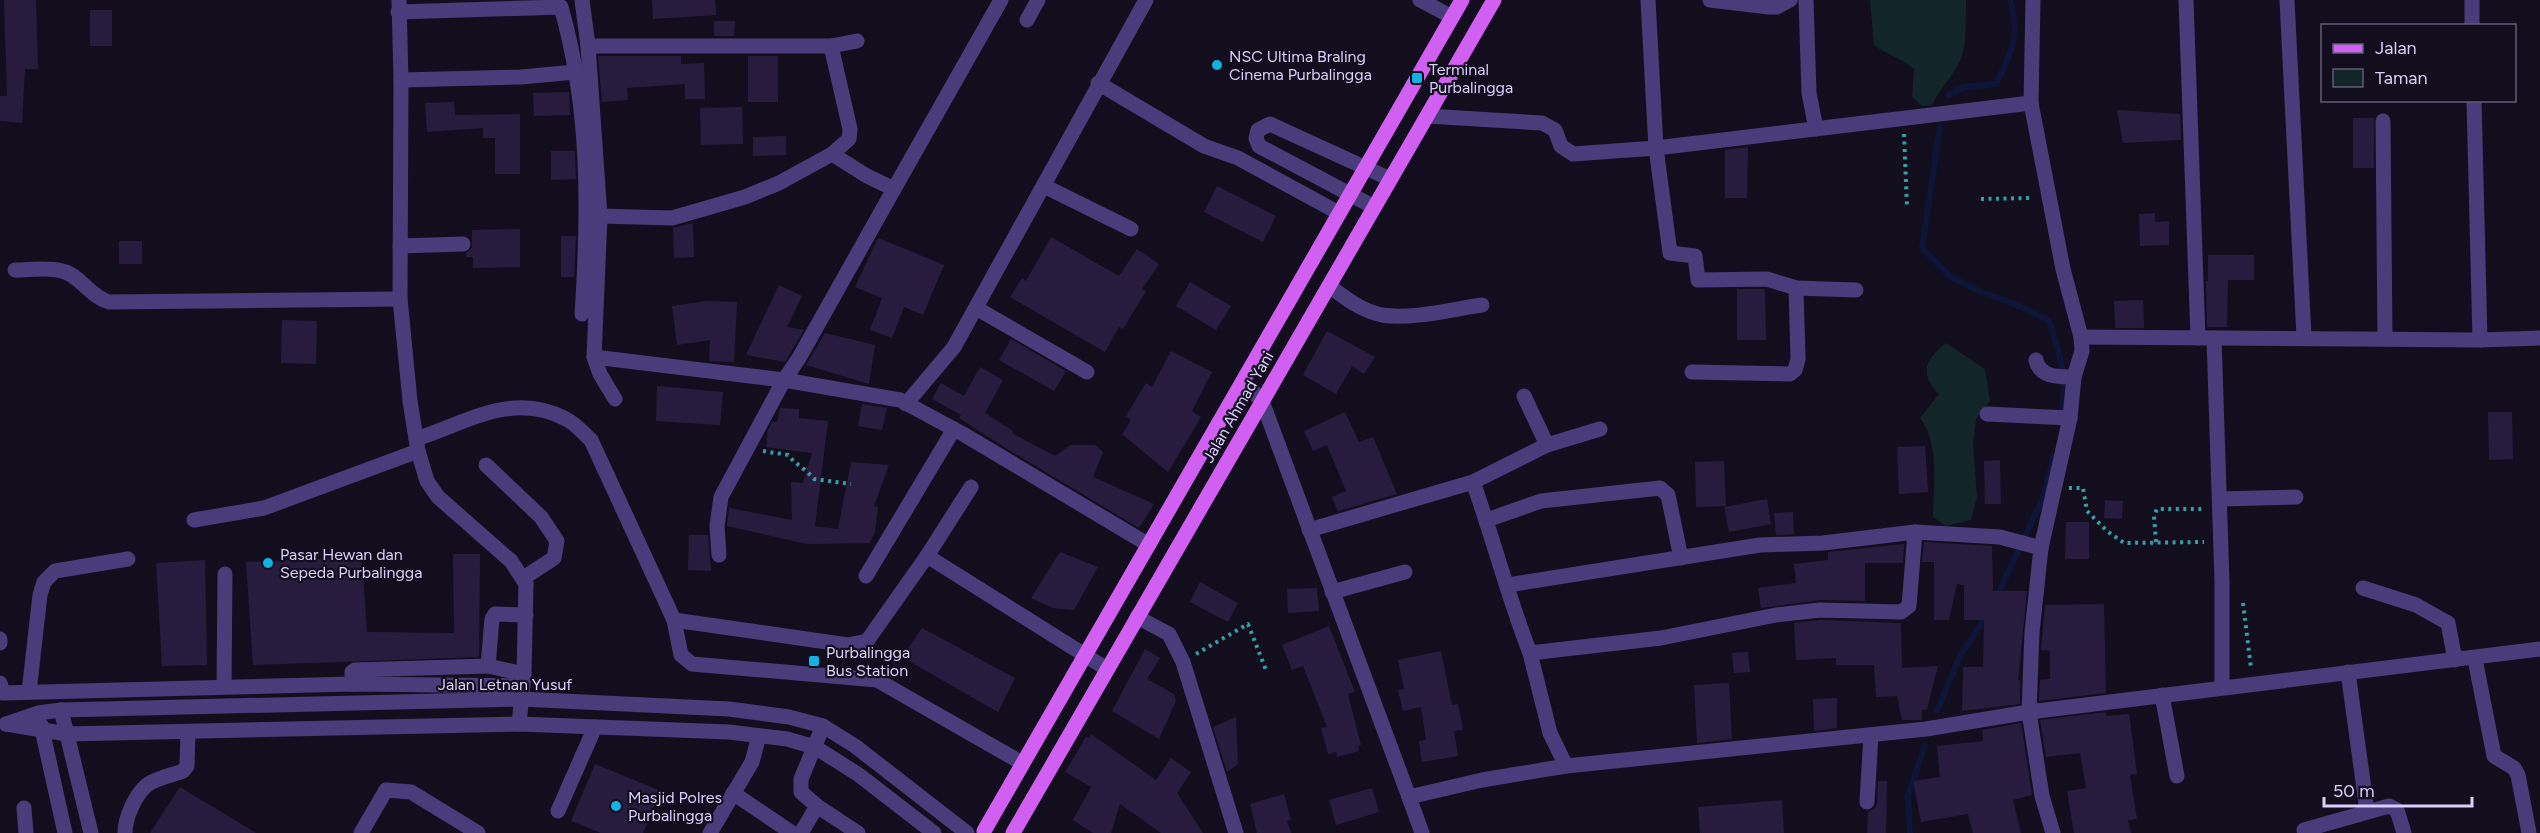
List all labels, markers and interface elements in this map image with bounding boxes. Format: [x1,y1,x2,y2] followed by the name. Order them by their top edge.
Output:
[2321,24,2516,102] legend
[2375,37,2417,59] text: Jalan
[1229,47,1372,84] place label: NSC Ultima Braling Cinema Purbalingga
[1210,58,1224,72] marker: NSC Ultima Braling Cinema Purbalingga
[1429,60,1513,97] place label: Terminal Purbalingga
[2375,67,2428,89] text: Taman
[1410,71,1424,85] marker: Terminal Purbalingga
[1198,348,1278,466] street label: Jalan Ahmad Yani
[280,545,422,582] place label: Pasar Hewan dan Sepeda Purbalingga
[261,556,275,570] marker: Pasar Hewan dan Sepeda Purbalingga
[826,643,910,680] place label: Purbalingga Bus Station
[807,654,821,668] marker: Purbalingga Bus Station
[438,675,572,694] street label: Jalan Letnan Yusuf
[2324,770,2472,808] scale bar
[2333,780,2375,802] text: 50 m
[628,788,722,825] place label: Masjid Polres Purbalingga
[609,799,623,813] marker: Masjid Polres Purbalingga

